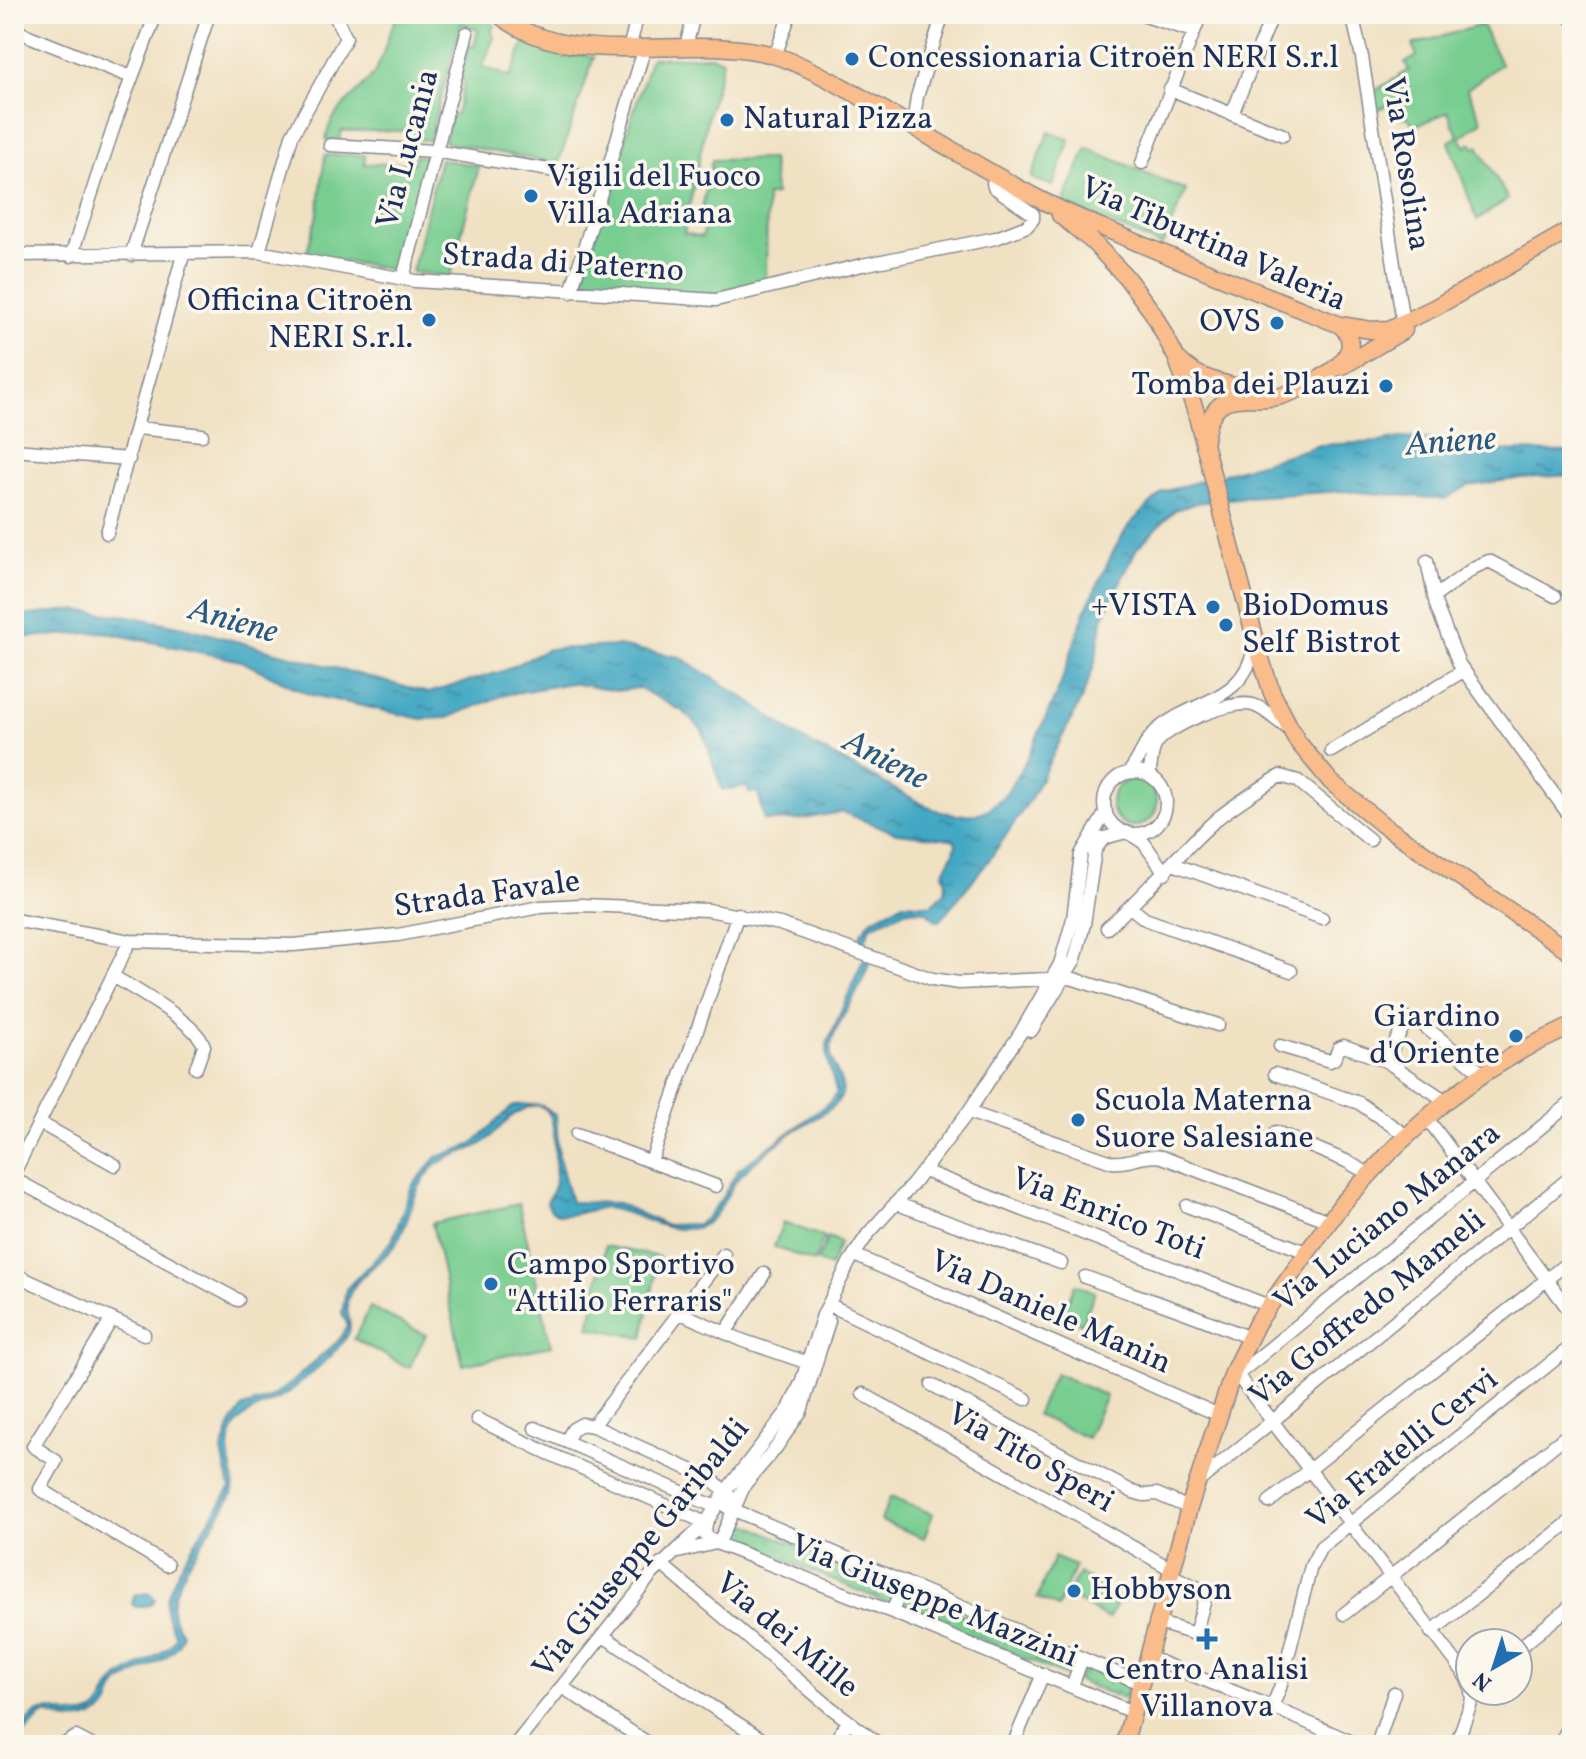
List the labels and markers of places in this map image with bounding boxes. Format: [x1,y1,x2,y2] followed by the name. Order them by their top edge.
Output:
[868,37,1339,81] place label: Concessionaria Citroën NERI S.r.l
[843,50,861,68] marker: Concessionaria Citroën NERI S.r.l
[743,98,933,142] place label: Natural Pizza
[718,111,736,129] marker: Natural Pizza
[547,156,761,237] place label: Vigili del Fuoco Villa Adriana
[522,187,540,205] marker: Vigili del Fuoco Villa Adriana
[187,280,413,361] place label: Officina Citroën NERI S.r.l.
[1200,301,1261,345] place label: OVS
[420,311,438,329] marker: Officina Citroën NERI S.r.l.
[1268,314,1286,332] marker: OVS
[1131,364,1370,408] place label: Tomba dei Plauzi
[1377,377,1395,395] marker: Tomba dei Plauzi
[1091,585,1197,629] place label: +VISTA
[1242,585,1401,666] place label: BioDomus Self Bistrot
[1204,598,1222,616] marker: +VISTA
[1217,616,1235,634] marker: BioDomus Self Bistrot
[1369,996,1500,1077] place label: Giardino d'Oriente
[1507,1027,1525,1045] marker: Giardino d'Oriente
[1094,1080,1314,1161] place label: Scuola Materna Suore Salesiane
[1069,1111,1087,1129] marker: Scuola Materna Suore Salesiane
[507,1244,735,1325] place label: Campo Sportivo "Attilio Ferraris"
[482,1275,500,1293] marker: Campo Sportivo "Attilio Ferraris"
[1090,1569,1232,1613] place label: Hobbyson
[1065,1582,1083,1600] marker: Hobbyson
[1198,1630,1216,1648] marker: Centro Analisi Villanova
[1105,1649,1309,1730] place label: Centro Analisi Villanova

